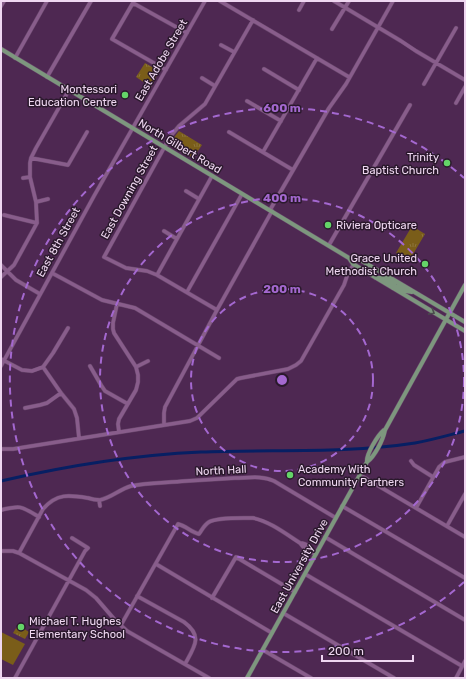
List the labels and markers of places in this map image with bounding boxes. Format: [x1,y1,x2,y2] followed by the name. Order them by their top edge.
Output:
[28,83,117,109] place label: Montessori Education Centre
[120,90,130,100] marker: Montessori Education Centre
[362,151,439,177] place label: Trinity Baptist Church
[442,158,452,168] marker: Trinity Baptist Church
[336,219,417,232] place label: Riviera Opticare
[323,220,333,230] marker: Riviera Opticare
[326,252,417,278] place label: Grace United Methodist Church
[420,259,430,269] marker: Grace United Methodist Church
[275,373,289,387] centre of rings
[298,463,404,489] place label: Academy With Community Partners
[285,470,295,480] marker: Academy With Community Partners
[29,615,125,641] place label: Michael T. Hughes Elementary School
[16,622,26,632] marker: Michael T. Hughes Elementary School

